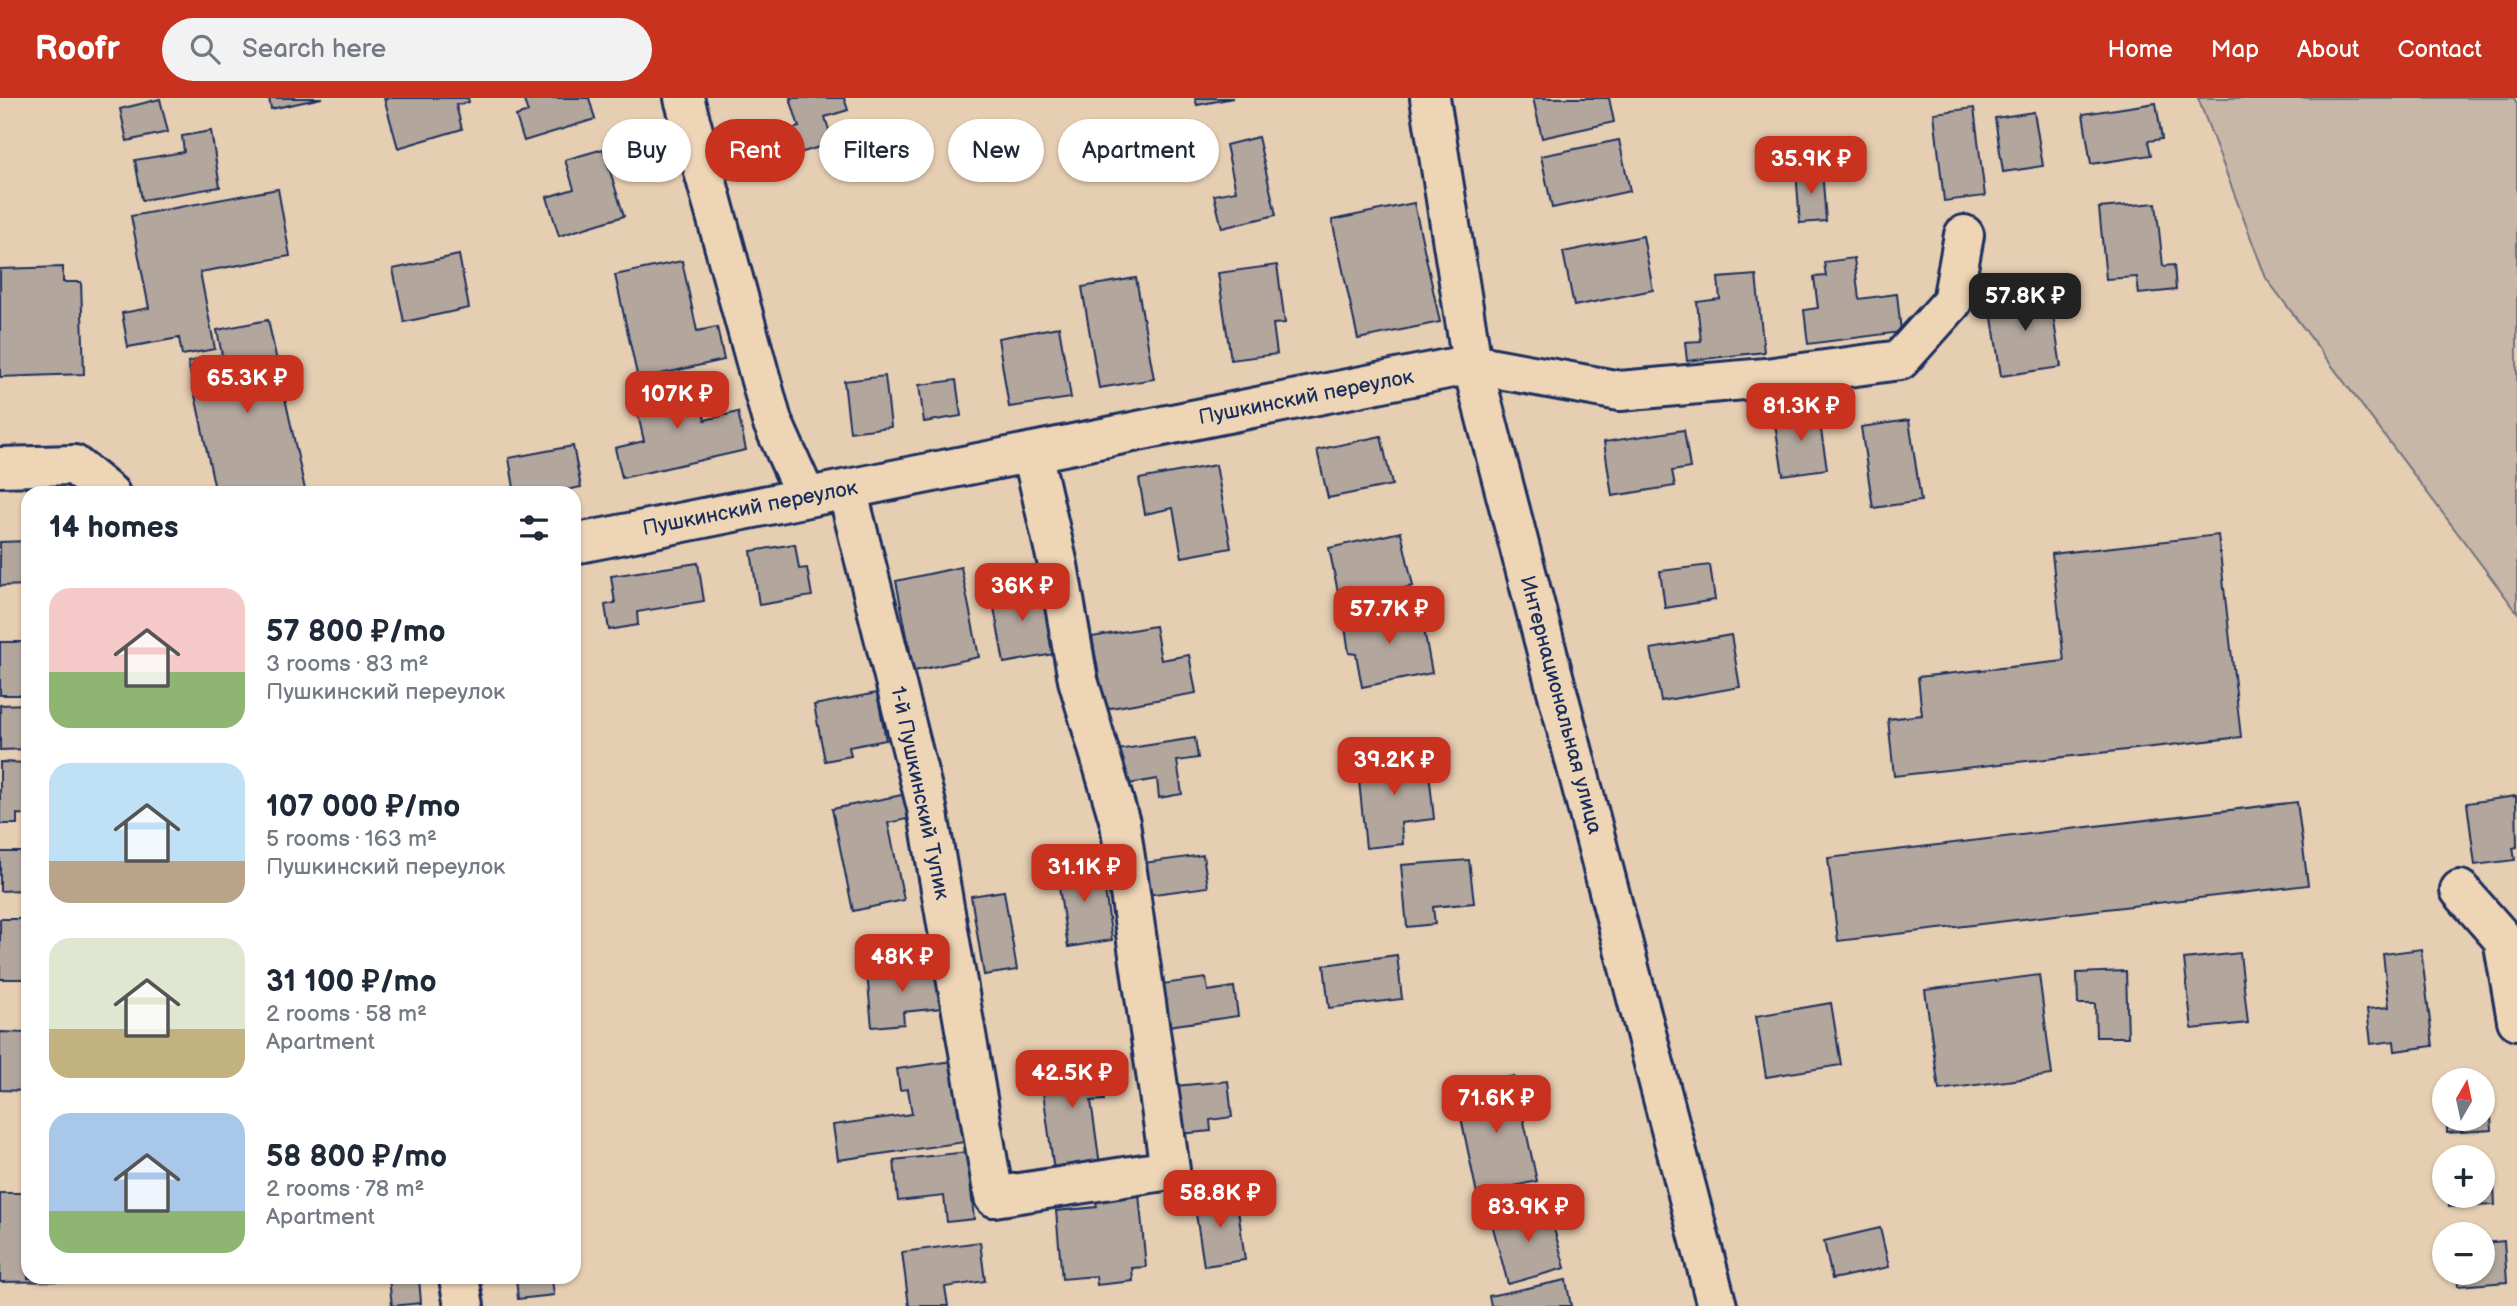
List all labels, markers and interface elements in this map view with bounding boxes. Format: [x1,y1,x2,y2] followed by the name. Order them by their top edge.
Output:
[162,18,652,81] search box
[35,29,120,69] text: Roofr
[186,30,224,68] icon: search
[242,34,386,65] text: Search here
[2108,35,2173,64] text: Home
[2211,35,2259,64] text: Map
[2297,35,2359,64] text: About
[2397,35,2482,64] text: Contact
[602,119,691,182] chip: Buy
[705,119,805,182] chip: Rent
[819,119,934,182] chip: Filters
[948,119,1044,182] chip: New
[1058,119,1219,182] chip: Apartment
[1746,136,1876,196] pin: 35.9K ₽
[1771,145,1851,173] text: 35.9K ₽
[1960,274,2090,333] pin: 57.8K ₽
[1985,282,2065,310] text: 57.8K ₽
[182,356,312,415] pin: 65.3K ₽
[207,364,287,392] text: 65.3K ₽
[1196,364,1416,430] street label: Пушкинский переулок
[620,372,734,431] pin: 107K ₽
[641,380,713,408] text: 107K ₽
[1736,384,1866,443] pin: 81.3K ₽
[1762,392,1840,420] text: 81.3K ₽
[640,475,860,541] street label: Пушкинский переулок
[515,509,553,547] icon: filters
[49,510,178,546] text: 14 homes
[973,564,1071,623] pin: 36K ₽
[991,572,1053,600] text: 36K ₽
[1514,573,1608,837] street label: Интернациональная улица
[1324,587,1454,646] pin: 57.7K ₽
[1350,595,1428,623] text: 57.7K ₽
[266,614,446,650] text: 57 800 ₽/mo
[105,616,189,700] icon: home
[266,650,428,678] text: 3 rooms · 83 m²
[266,678,505,706] text: Пушкинский переулок
[885,684,955,902] street label: 1-й Пушкинский Тупик
[1329,738,1459,797] pin: 39.2K ₽
[1354,746,1434,774] text: 39.2K ₽
[266,789,460,825] text: 107 000 ₽/mo
[105,791,189,875] icon: home
[266,825,437,853] text: 5 rooms · 163 m²
[1019,844,1149,904] pin: 31.1K ₽
[266,853,505,881] text: Пушкинский переулок
[1047,853,1121,881] text: 31.1K ₽
[853,934,951,994] pin: 48K ₽
[871,943,933,971] text: 48K ₽
[266,964,437,1000] text: 31 100 ₽/mo
[105,966,189,1050] icon: home
[266,1000,427,1028] text: 2 rooms · 58 m²
[266,1028,375,1056] text: Apartment
[1007,1051,1137,1110] pin: 42.5K ₽
[1032,1059,1112,1087] text: 42.5K ₽
[2432,1068,2496,1130] north arrow
[2432,1068,2495,1285] map controls
[1431,1076,1561,1135] pin: 71.6K ₽
[1458,1084,1534,1112] text: 71.6K ₽
[266,1139,447,1175] text: 58 800 ₽/mo
[105,1141,189,1225] icon: home
[2432,1145,2495,1208] button: +
[1155,1170,1285,1230] pin: 58.8K ₽
[266,1175,424,1203] text: 2 rooms · 78 m²
[1179,1179,1261,1207] text: 58.8K ₽
[1463,1184,1593,1244] pin: 83.9K ₽
[1487,1193,1569,1221] text: 83.9K ₽
[266,1203,375,1231] text: Apartment
[2432,1222,2495,1285] button: −

